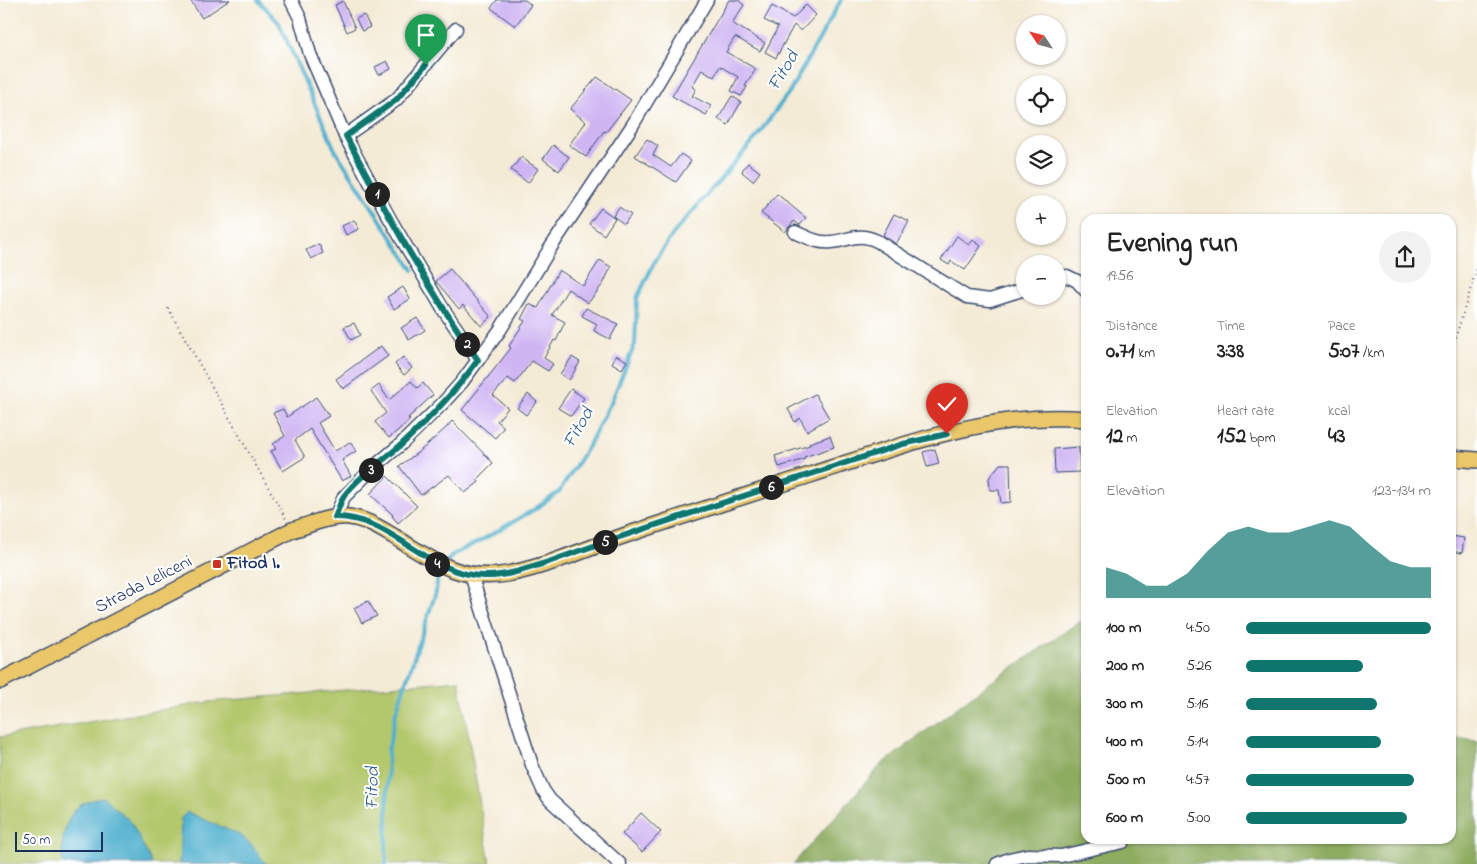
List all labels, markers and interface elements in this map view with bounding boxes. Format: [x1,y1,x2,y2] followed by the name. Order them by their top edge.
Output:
[405,14,447,65] pin
[1016,15,1066,65] north arrow
[1016,15,1066,305] map controls
[412,21,440,49] icon: arrive
[761,45,807,96] water label: Fitod
[1016,75,1066,125] button: locate
[1016,135,1066,185] button: layers
[364,182,390,206] pin: 1
[375,184,380,205] text: 1
[1016,195,1066,245] button: +
[1106,224,1238,265] text: Evening run
[1379,231,1431,283] button: share
[1016,255,1066,305] button: −
[1106,264,1133,288] text: 19:56
[1106,316,1158,337] text: Distance
[1217,316,1245,337] text: Time
[1328,316,1355,337] text: Pace
[454,332,480,356] pin: 2
[464,334,471,355] text: 2
[1106,337,1135,367] text: 0.71
[1217,337,1244,367] text: 3:38
[1328,337,1360,367] text: 5:07
[1135,343,1155,364] text: km
[1360,343,1384,364] text: /km
[926,383,968,434] pin
[933,390,961,418] icon: check
[1106,401,1157,422] text: Elevation
[1217,401,1274,422] text: Heart rate
[1328,401,1350,422] text: kcal
[557,402,602,453] water label: Fitod
[1106,422,1123,452] text: 12
[1217,422,1246,452] text: 152
[1328,422,1345,452] text: 43
[1123,428,1138,449] text: m
[1246,428,1276,449] text: bpm
[358,458,384,482] pin: 3
[369,460,374,481] text: 3
[758,474,784,500] pin: 6
[768,477,775,498] text: 6
[1106,479,1165,503] text: Elevation
[1372,479,1431,503] text: 123–134 m
[592,530,618,554] pin: 5
[601,532,610,553] text: 5
[91,549,197,621] street label: Strada Leliceni
[226,551,280,577] place label: Fitod I.
[424,552,450,576] pin: 4
[435,554,440,575] text: 4
[211,558,223,570] marker: Fitod I.
[1106,616,1141,640] text: 100 m
[1186,616,1210,640] text: 4:50
[1106,654,1144,678] text: 200 m
[1186,654,1212,678] text: 5:26
[1106,692,1143,716] text: 300 m
[1186,692,1209,716] text: 5:16
[1106,730,1143,754] text: 400 m
[1186,730,1208,754] text: 5:14
[359,765,387,810] water label: Fitod
[1106,768,1145,792] text: 500 m
[1186,768,1210,792] text: 4:57
[1106,806,1143,830] text: 600 m
[1186,806,1210,830] text: 5:00
[15,829,102,852] scale bar
[22,830,50,851] text: 50 m

